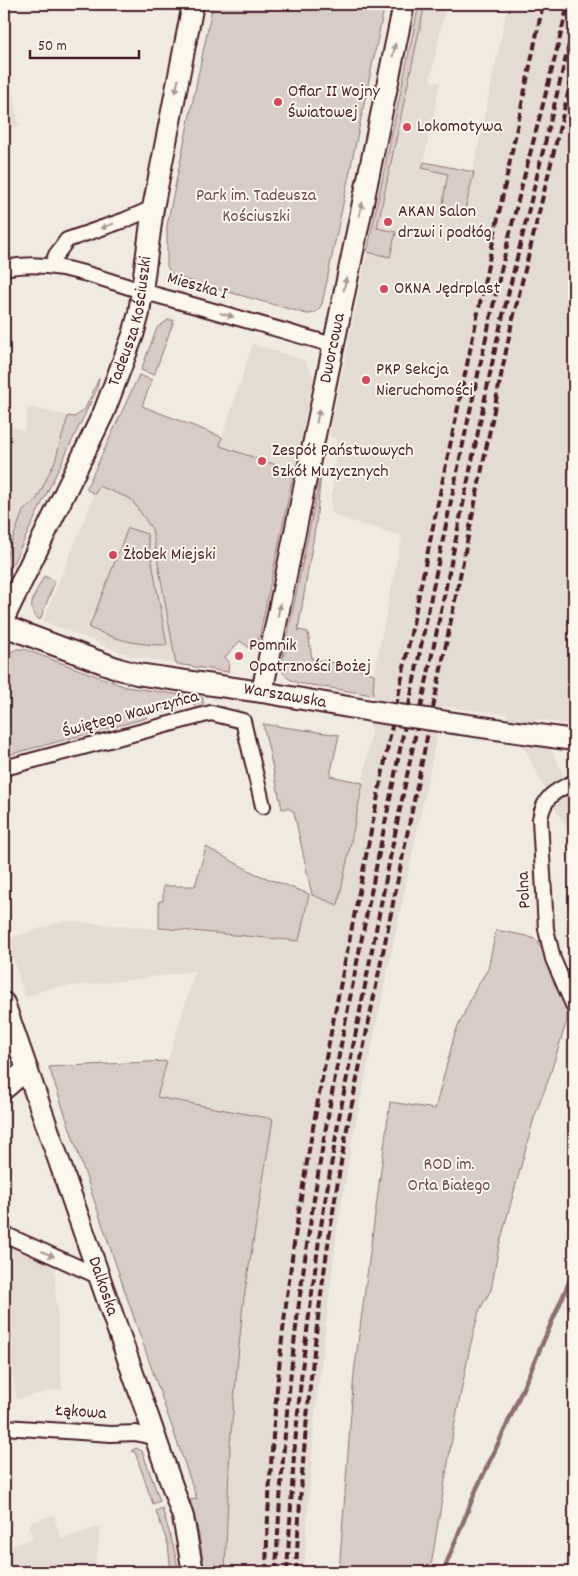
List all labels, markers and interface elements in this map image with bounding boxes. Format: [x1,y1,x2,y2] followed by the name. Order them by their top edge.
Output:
[30,28,139,60] scale bar
[38,36,67,58] text: 50 m
[390,42,398,57] one-way arrow
[173,78,181,93] one-way arrow
[288,80,381,126] place label: Ofiar II Wojny Światowej
[272,96,284,108] marker: Ofiar II Wojny Światowej
[417,115,503,140] place label: Lokomotywa
[401,121,413,133] marker: Lokomotywa
[196,184,317,230] park label: Park im. Tadeusza Kościuszki
[398,200,492,246] place label: AKAN Salon drzwi i podłóg
[357,201,365,217] one-way arrow
[382,216,394,228] marker: AKAN Salon drzwi i podłóg
[100,223,115,230] one-way arrow
[102,255,159,390] street label: Tadeusza Kościuszki
[164,266,230,308] street label: Mieszka I
[342,275,350,291] one-way arrow
[394,277,501,302] place label: OKNA Jędrplast
[378,283,390,295] marker: OKNA Jędrplast
[314,310,352,385] street label: Dworcowa
[220,311,235,319] one-way arrow
[376,358,473,404] place label: PKP Sekcja Nieruchomości
[360,374,372,386] marker: PKP Sekcja Nieruchomości
[314,409,322,424] one-way arrow
[272,439,414,485] place label: Zespół Państwowych Szkół Muzycznych
[256,455,268,467] marker: Zespół Państwowych Szkół Muzycznych
[123,543,216,568] place label: Żłobek Miejski
[107,549,119,561] marker: Żłobek Miejski
[275,602,283,617] one-way arrow
[249,634,371,680] place label: Pomnik Opatrzności Bożej
[233,650,245,662] marker: Pomnik Opatrzności Bożej
[242,677,329,716] street label: Warszawska
[60,685,202,745] street label: Świętego Wawrzyńca
[512,870,538,909] street label: Polna
[408,1153,490,1199] park label: ROD im. Orła Białego
[41,1250,55,1258] one-way arrow
[81,1253,125,1320] street label: Dalkoska
[54,1399,108,1427] street label: Łąkowa

